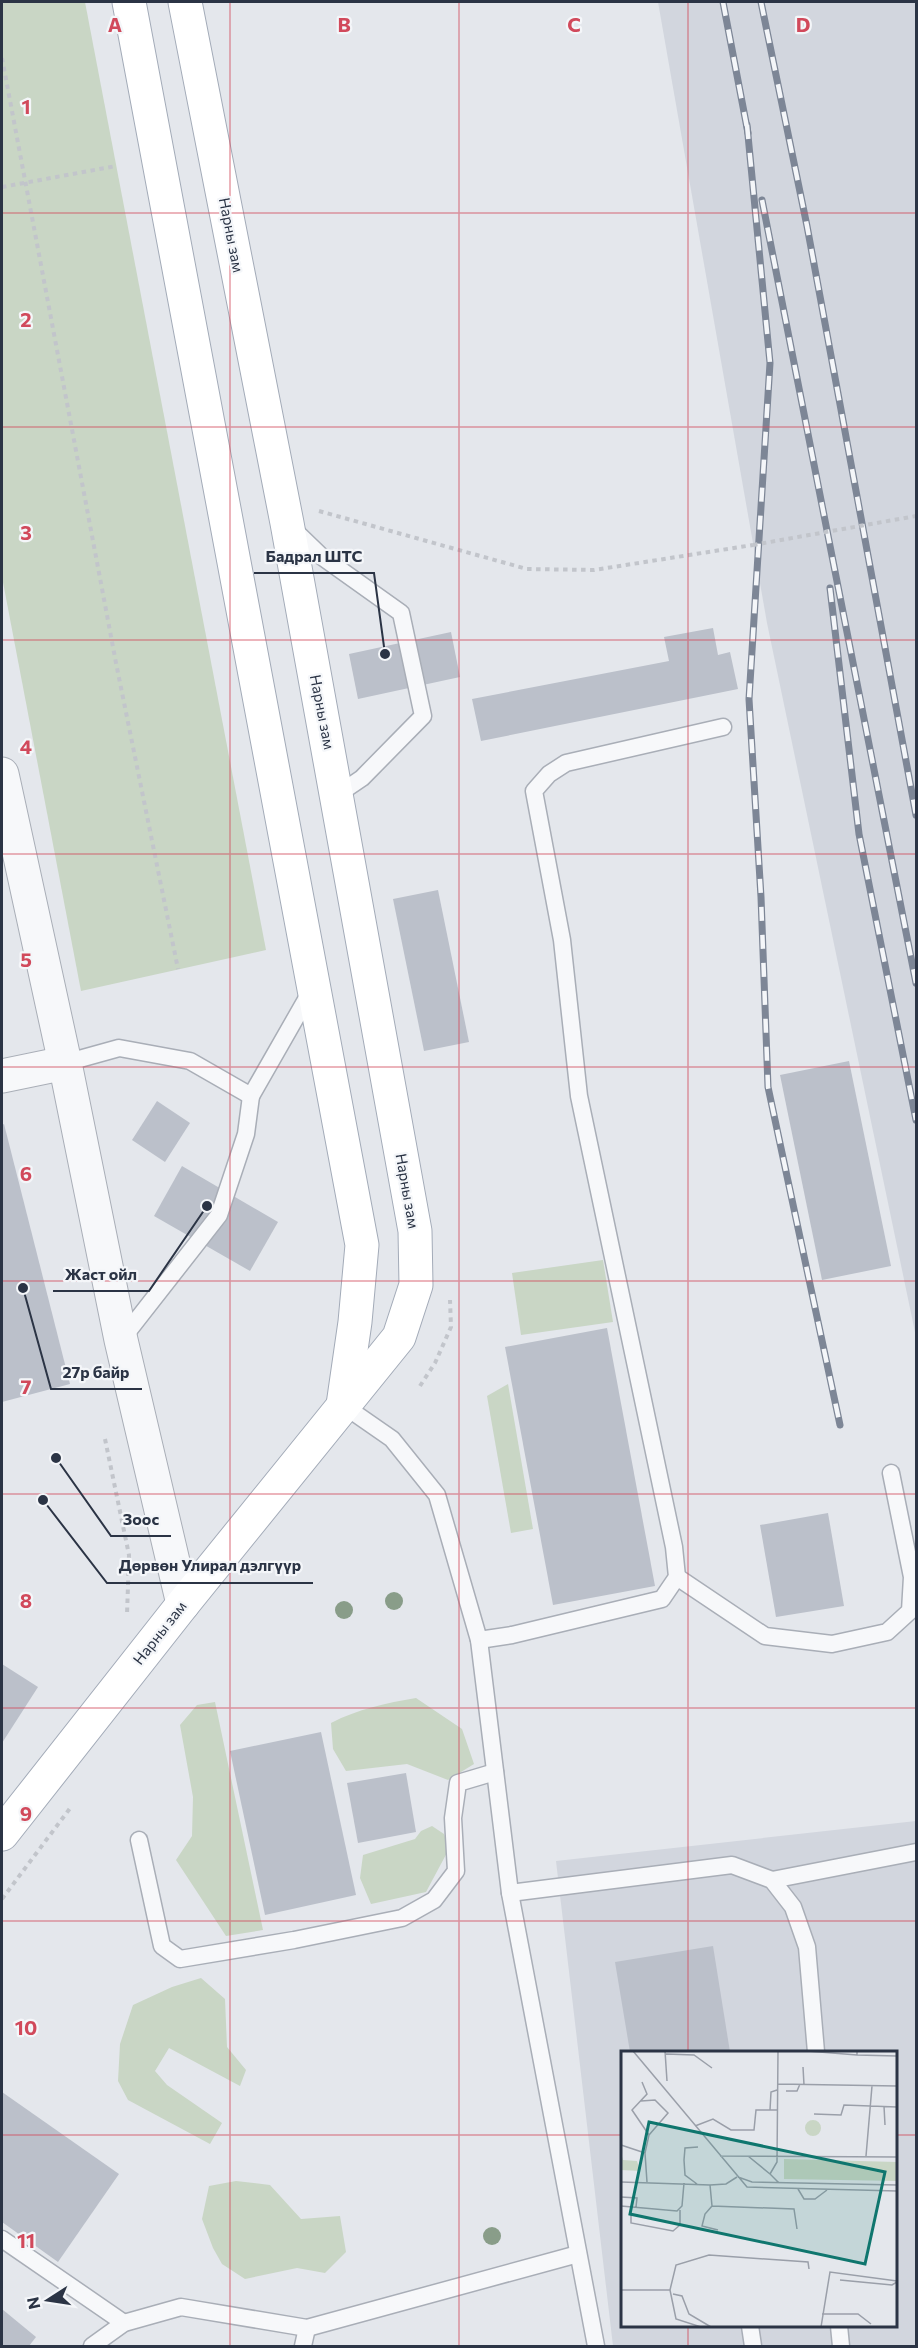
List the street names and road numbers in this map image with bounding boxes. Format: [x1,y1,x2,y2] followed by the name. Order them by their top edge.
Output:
[216,196,248,274] street label: Нарны зам
[307,673,339,751] street label: Нарны зам
[393,1152,423,1230] street label: Нарны зам
[129,1597,190,1668] street label: Нарны зам

